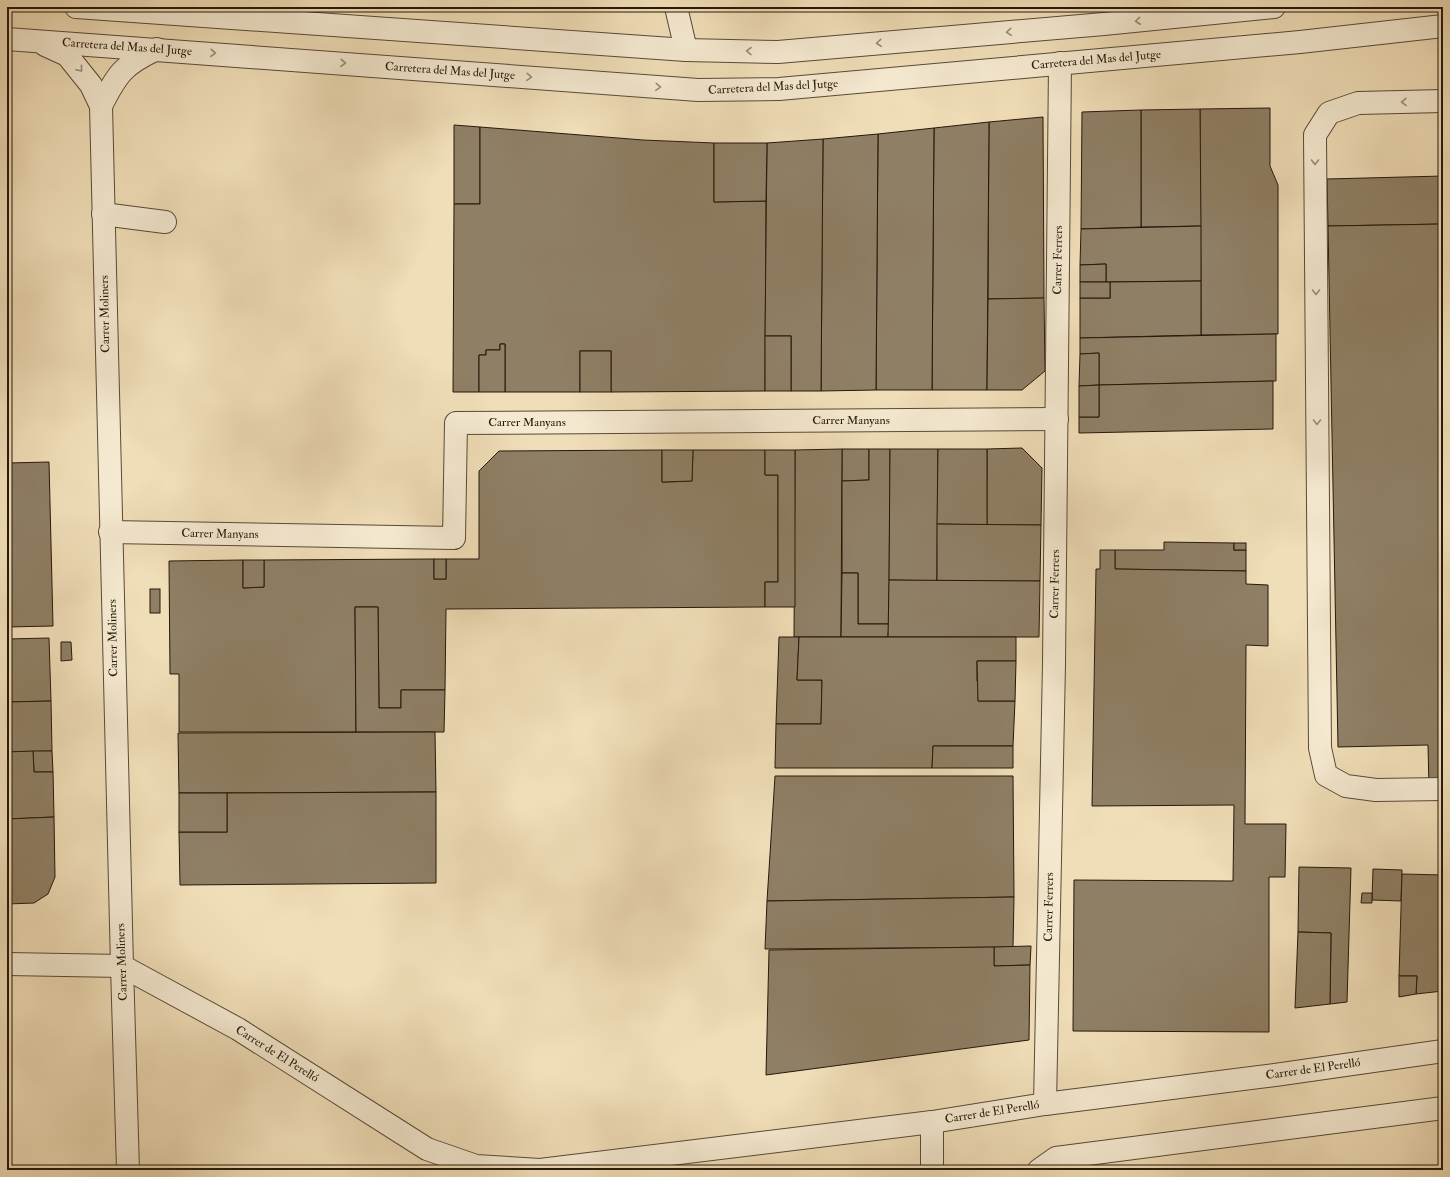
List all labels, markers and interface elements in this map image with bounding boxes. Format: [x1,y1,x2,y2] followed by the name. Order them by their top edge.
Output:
[1135,16,1141,25] one-way arrow
[1005,28,1012,37] one-way arrow
[62,35,192,59] street label: Carretera del Mas del Jutge
[876,39,882,48] one-way arrow
[746,47,752,55] one-way arrow
[1031,47,1161,73] street label: Carretera del Mas del Jutge
[210,49,217,58] one-way arrow
[340,59,346,68] one-way arrow
[385,59,515,83] street label: Carretera del Mas del Jutge
[75,65,82,72] one-way arrow
[526,73,532,82] one-way arrow
[708,76,838,98] street label: Carretera del Mas del Jutge
[655,83,661,92] one-way arrow
[1401,97,1407,106] one-way arrow
[1311,159,1319,165] one-way arrow
[1050,225,1066,295] street label: Carrer Ferrers
[97,275,113,353] street label: Carrer Moliners
[1312,289,1320,295] one-way arrow
[812,413,890,428] street label: Carrer Manyans
[488,415,566,430] street label: Carrer Manyans
[1313,419,1321,425] one-way arrow
[181,526,259,542] street label: Carrer Manyans
[1047,549,1063,619] street label: Carrer Ferrers
[105,599,121,677] street label: Carrer Moliners
[1041,872,1057,942] street label: Carrer Ferrers
[113,923,131,1001] street label: Carrer Moliners
[233,1022,322,1086] street label: Carrer de El Perelló
[1265,1055,1361,1083] street label: Carrer de El Perelló
[944,1097,1040,1127] street label: Carrer de El Perelló

